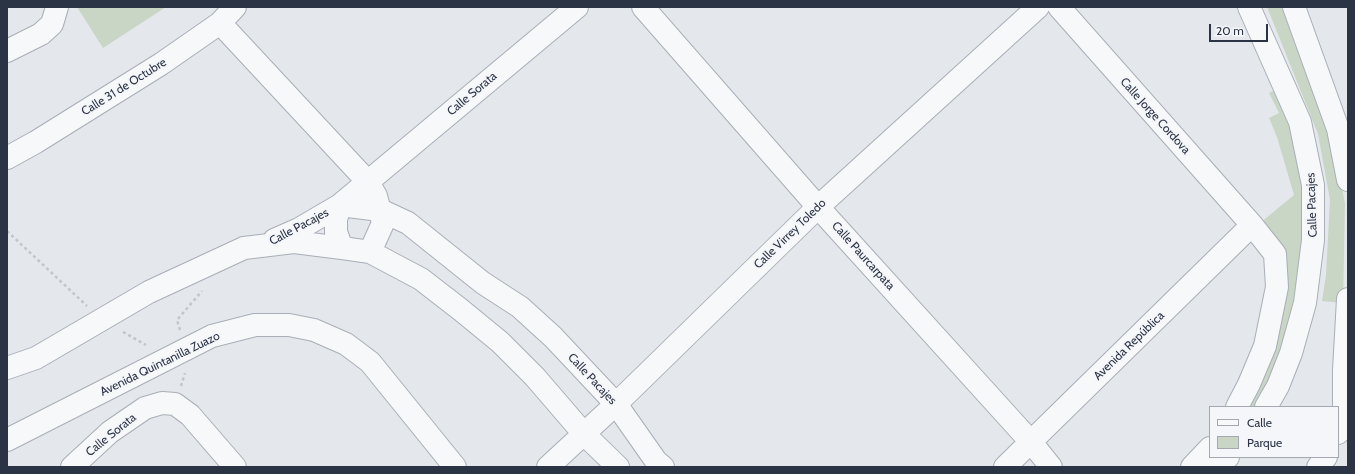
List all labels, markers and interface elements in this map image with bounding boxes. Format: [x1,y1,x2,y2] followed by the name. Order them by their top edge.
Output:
[1211,16,1270,42] scale bar
[1216,23,1244,38] text: 20 m
[79,55,169,119] street label: Calle 31 de Octubre
[444,69,500,119] street label: Calle Sorata
[1117,75,1193,157] street label: Calle Jorge Cordova
[1304,172,1320,238] street label: Calle Pacajes
[751,196,829,272] street label: Calle Virrey Toledo
[267,205,331,249] street label: Calle Pacajes
[829,219,897,293] street label: Calle Paurcarpata
[1091,309,1167,383] street label: Avenida República
[98,329,222,399] street label: Avenida Quintanilla Zuazo
[565,350,619,408] street label: Calle Pacajes
[1209,406,1339,458] legend
[83,410,139,460] street label: Calle Sorata
[1247,415,1272,430] text: Calle
[1247,435,1282,450] text: Parque

